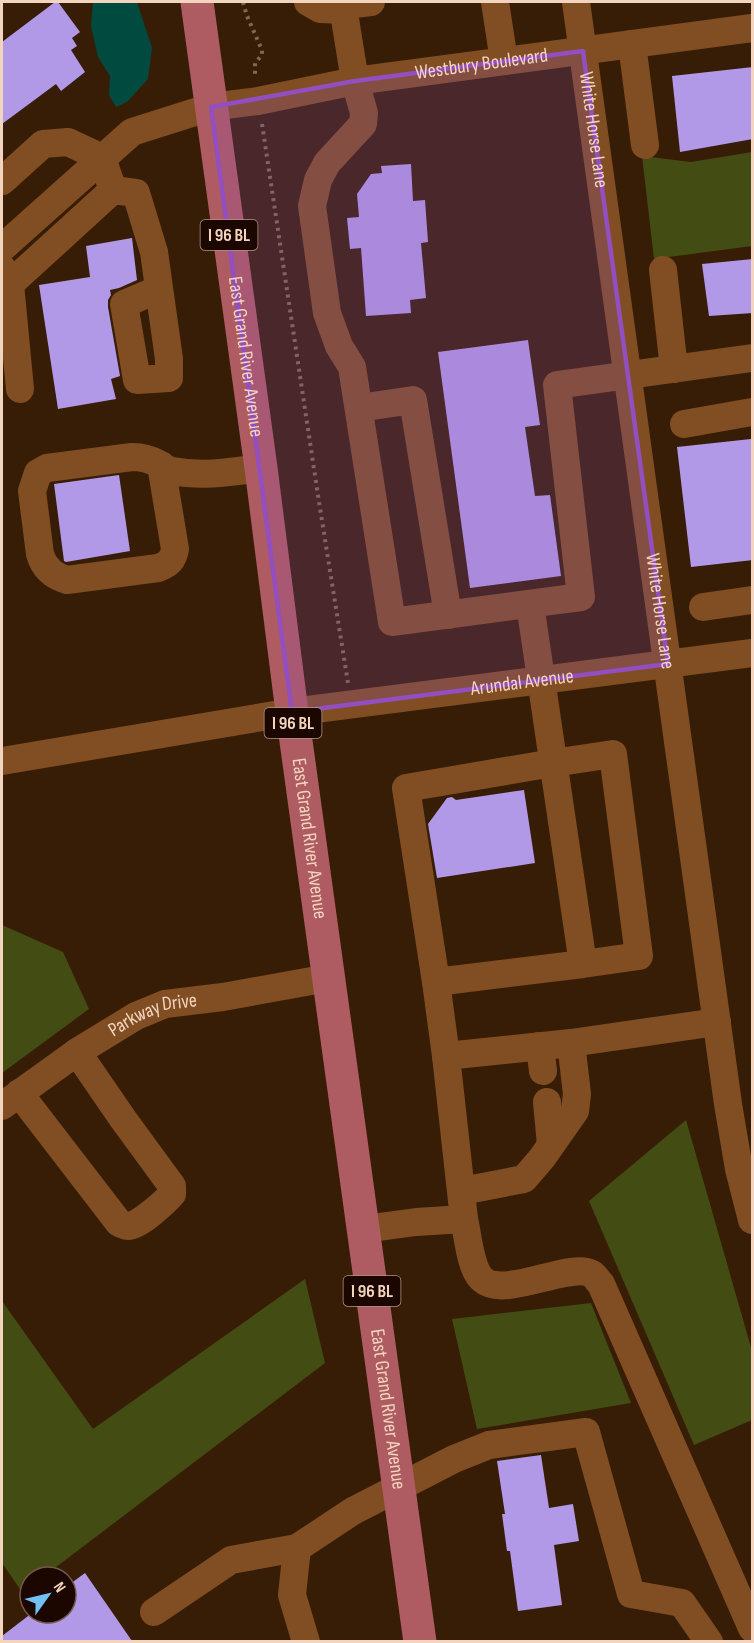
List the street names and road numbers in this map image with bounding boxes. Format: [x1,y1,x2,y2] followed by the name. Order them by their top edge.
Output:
[414,43,549,85] street label: Westbury Boulevard
[574,70,613,189] street label: White Horse Lane
[200,220,258,250] road number: I 96 BL
[223,275,269,439] street label: East Grand River Avenue
[640,552,680,671] street label: White Horse Lane
[468,664,575,701] street label: Arundal Avenue
[264,708,322,738] road number: I 96 BL
[286,757,332,920] street label: East Grand River Avenue
[104,988,198,1042] street label: Parkway Drive
[344,1276,400,1306] road number: I 96 BL
[365,1327,411,1491] street label: East Grand River Avenue

